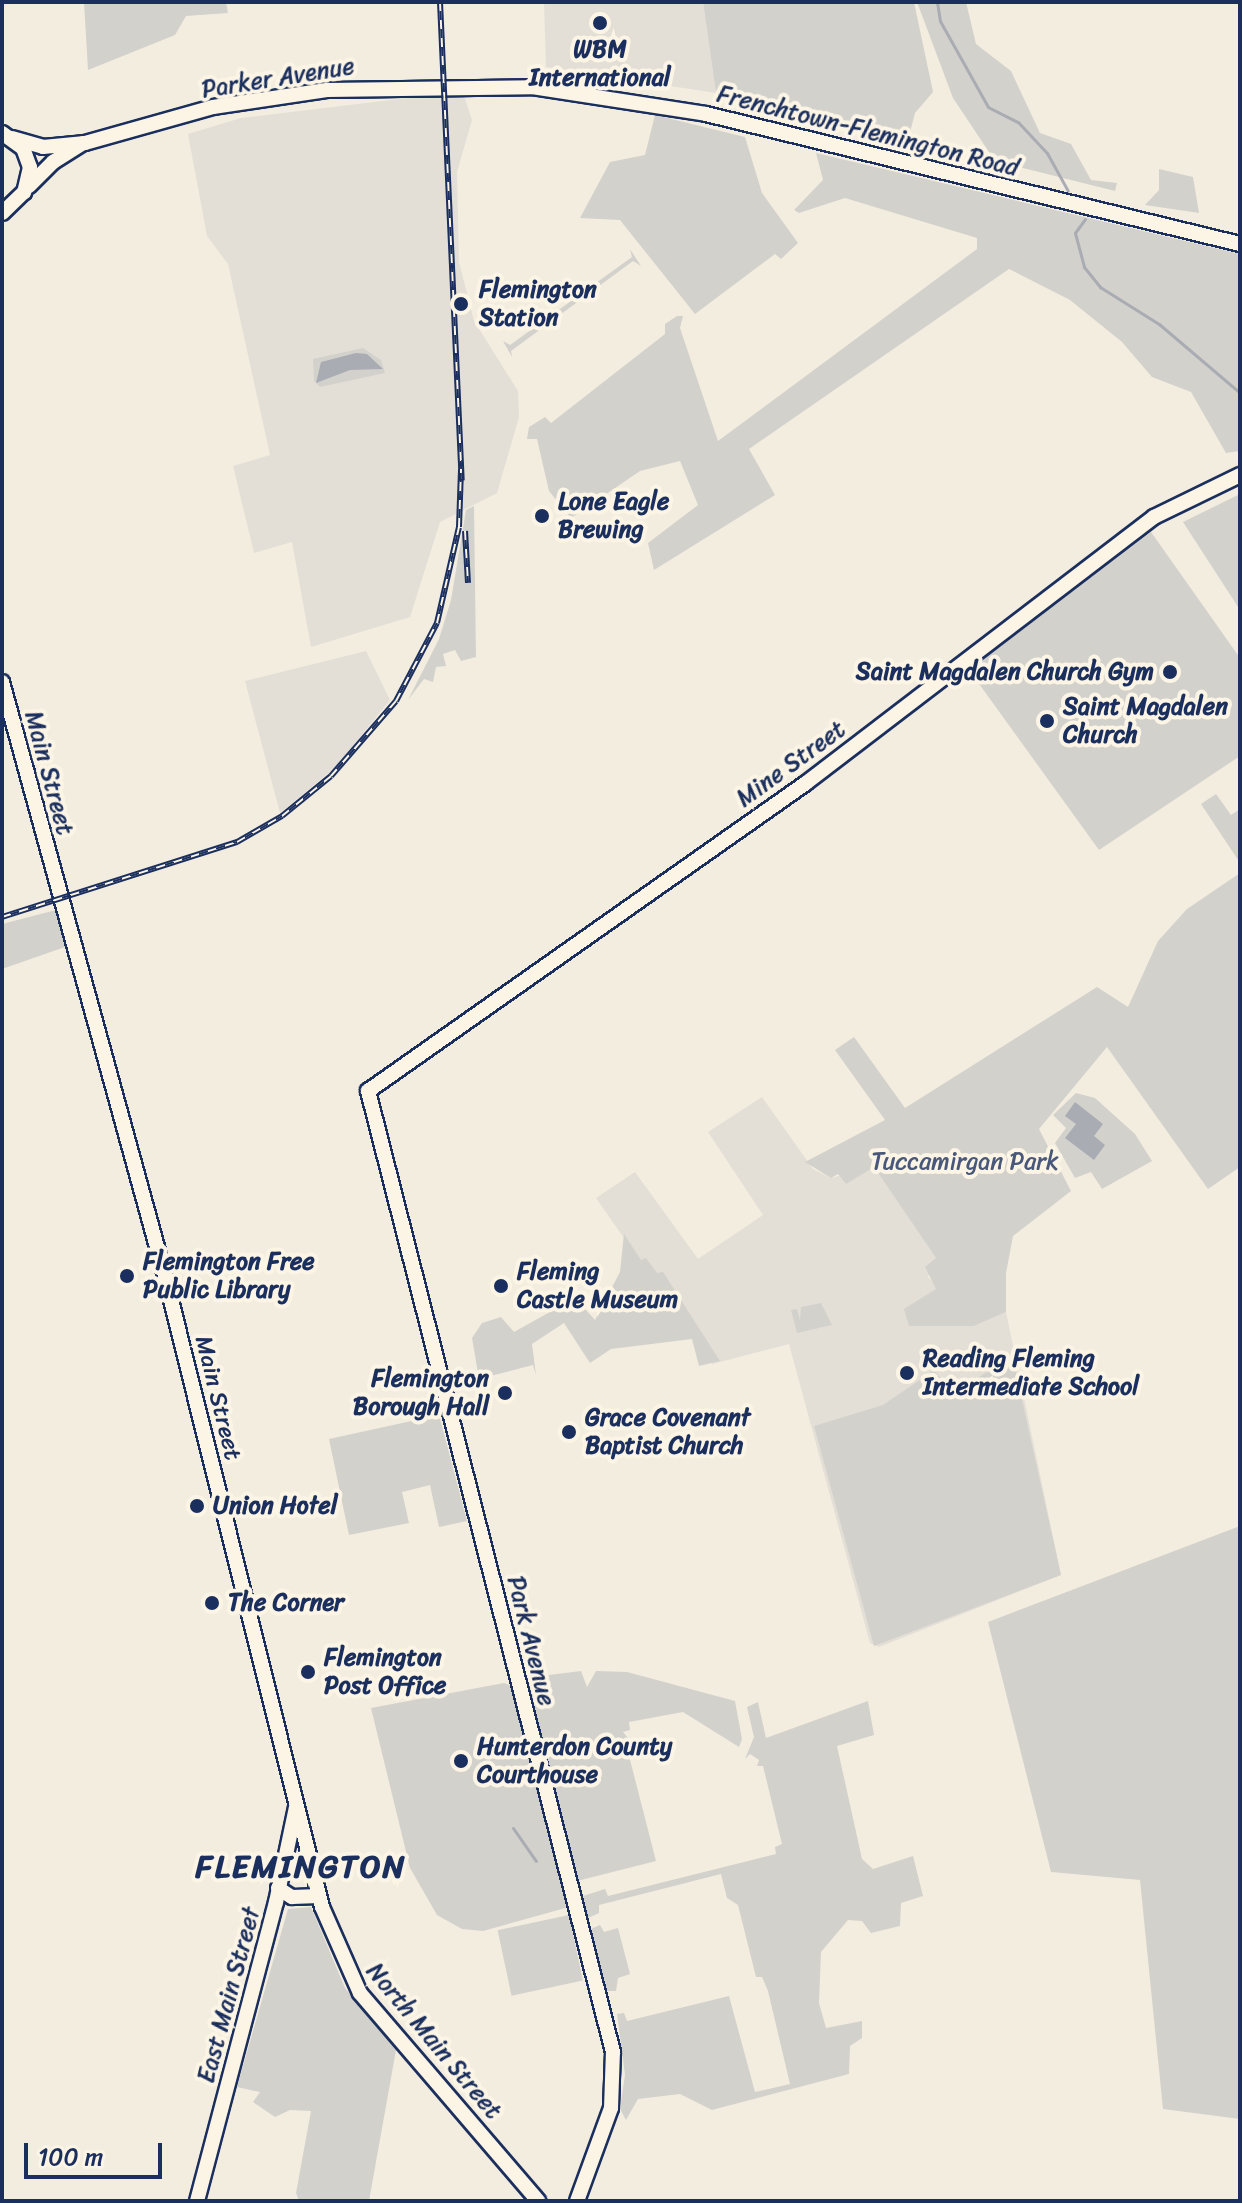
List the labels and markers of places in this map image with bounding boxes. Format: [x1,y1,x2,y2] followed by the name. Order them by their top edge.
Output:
[591,14,609,32] marker: WBM International
[529,36,671,92] place label: WBM International
[479,276,597,332] place label: Flemington Station
[450,293,472,315] marker: Flemington Station
[558,488,669,544] place label: Lone Eagle Brewing
[533,507,551,525] marker: Lone Eagle Brewing
[858,658,1154,686] place label: Saint Magdalen Church Gym
[1161,663,1179,681] marker: Saint Magdalen Church Gym
[1063,693,1226,749] place label: Saint Magdalen Church
[1038,712,1056,730] marker: Saint Magdalen Church
[143,1248,315,1304] place label: Flemington Free Public Library
[517,1258,678,1314] place label: Fleming Castle Museum
[118,1267,136,1285] marker: Flemington Free Public Library
[492,1277,510,1295] marker: Fleming Castle Museum
[923,1345,1139,1401] place label: Reading Fleming Intermediate School
[898,1364,916,1382] marker: Reading Fleming Intermediate School
[353,1365,489,1421] place label: Flemington Borough Hall
[496,1384,514,1402] marker: Flemington Borough Hall
[585,1404,752,1460] place label: Grace Covenant Baptist Church
[560,1423,578,1441] marker: Grace Covenant Baptist Church
[213,1492,339,1520] place label: Union Hotel
[188,1497,206,1515] marker: Union Hotel
[228,1589,345,1617] place label: The Corner
[203,1594,221,1612] marker: The Corner
[324,1644,446,1700] place label: Flemington Post Office
[299,1663,317,1681] marker: Flemington Post Office
[477,1733,672,1789] place label: Hunterdon County Courthouse
[452,1752,470,1770] marker: Hunterdon County Courthouse

